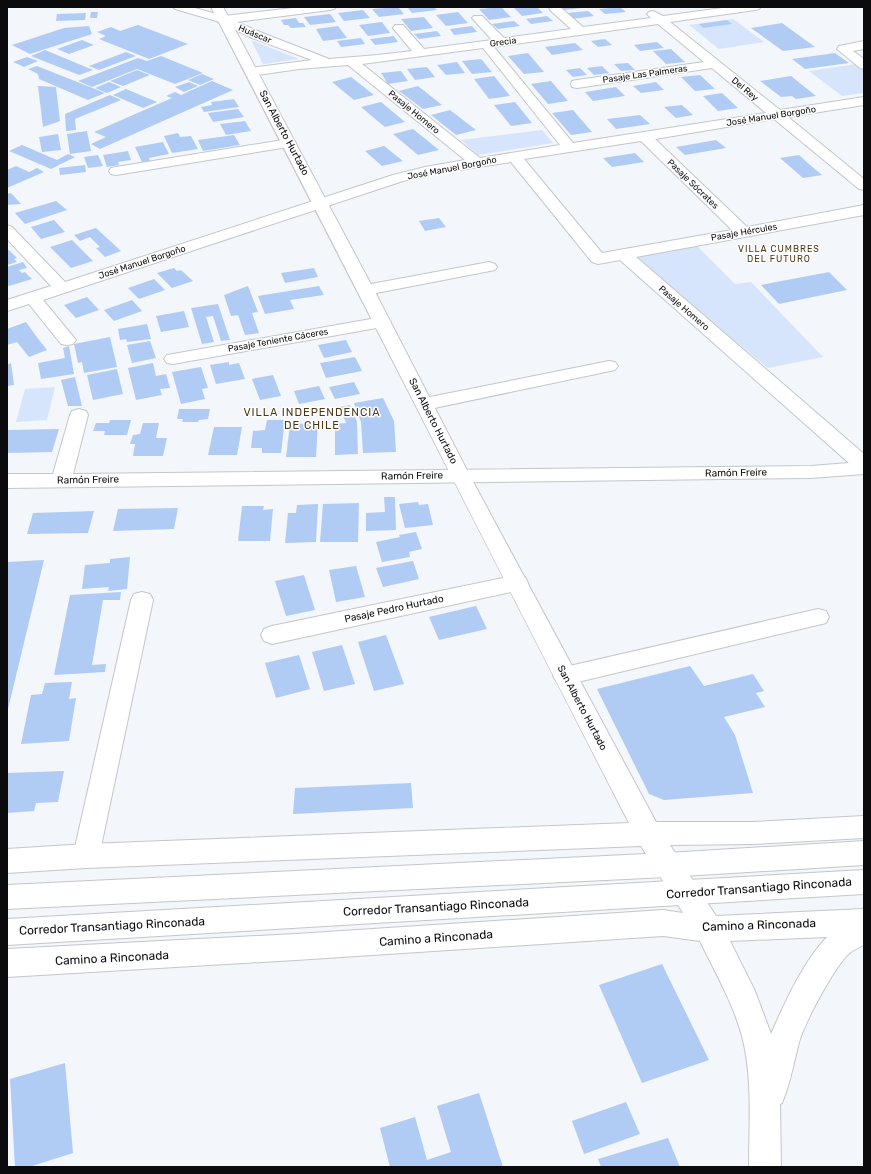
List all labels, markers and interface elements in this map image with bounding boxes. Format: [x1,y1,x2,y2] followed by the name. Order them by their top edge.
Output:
[237,23,273,46] street label: Huáscar
[489,35,517,49] street label: Grecia
[602,63,688,85] street label: Pasaje Las Palmeras
[730,75,760,103] street label: Del Rey
[256,88,312,178] street label: San Alberto Hurtado
[386,88,442,136] street label: Pasaje Homero
[725,104,817,128] street label: José Manuel Borgoño
[406,154,498,182] street label: José Manuel Borgoño
[665,157,721,211] street label: Pasaje Sócrates
[710,221,778,243] street label: Pasaje Hércules
[97,243,187,281] street label: José Manuel Borgoño
[738,244,820,264] district label: VILLA CUMBRES DEL FUTURO
[657,284,711,332] street label: Pasaje Homero
[227,326,329,354] street label: Pasaje Teniente Cáceres
[406,376,460,466] street label: San Alberto Hurtado
[243,406,381,432] district label: VILLA INDEPENDENCIA DE CHILE
[705,466,767,480] street label: Ramón Freire
[381,469,443,483] street label: Ramón Freire
[57,473,119,487] street label: Ramón Freire
[343,593,445,625] street label: Pasaje Pedro Hurtado
[554,663,610,753] street label: San Alberto Hurtado
[666,875,852,901] street label: Corredor Transantiago Rinconada
[343,895,529,919] street label: Corredor Transantiago Rinconada
[19,914,205,938] street label: Corredor Transantiago Rinconada
[702,916,816,934] street label: Camino a Rinconada
[379,927,493,949] street label: Camino a Rinconada
[55,948,169,968] street label: Camino a Rinconada

